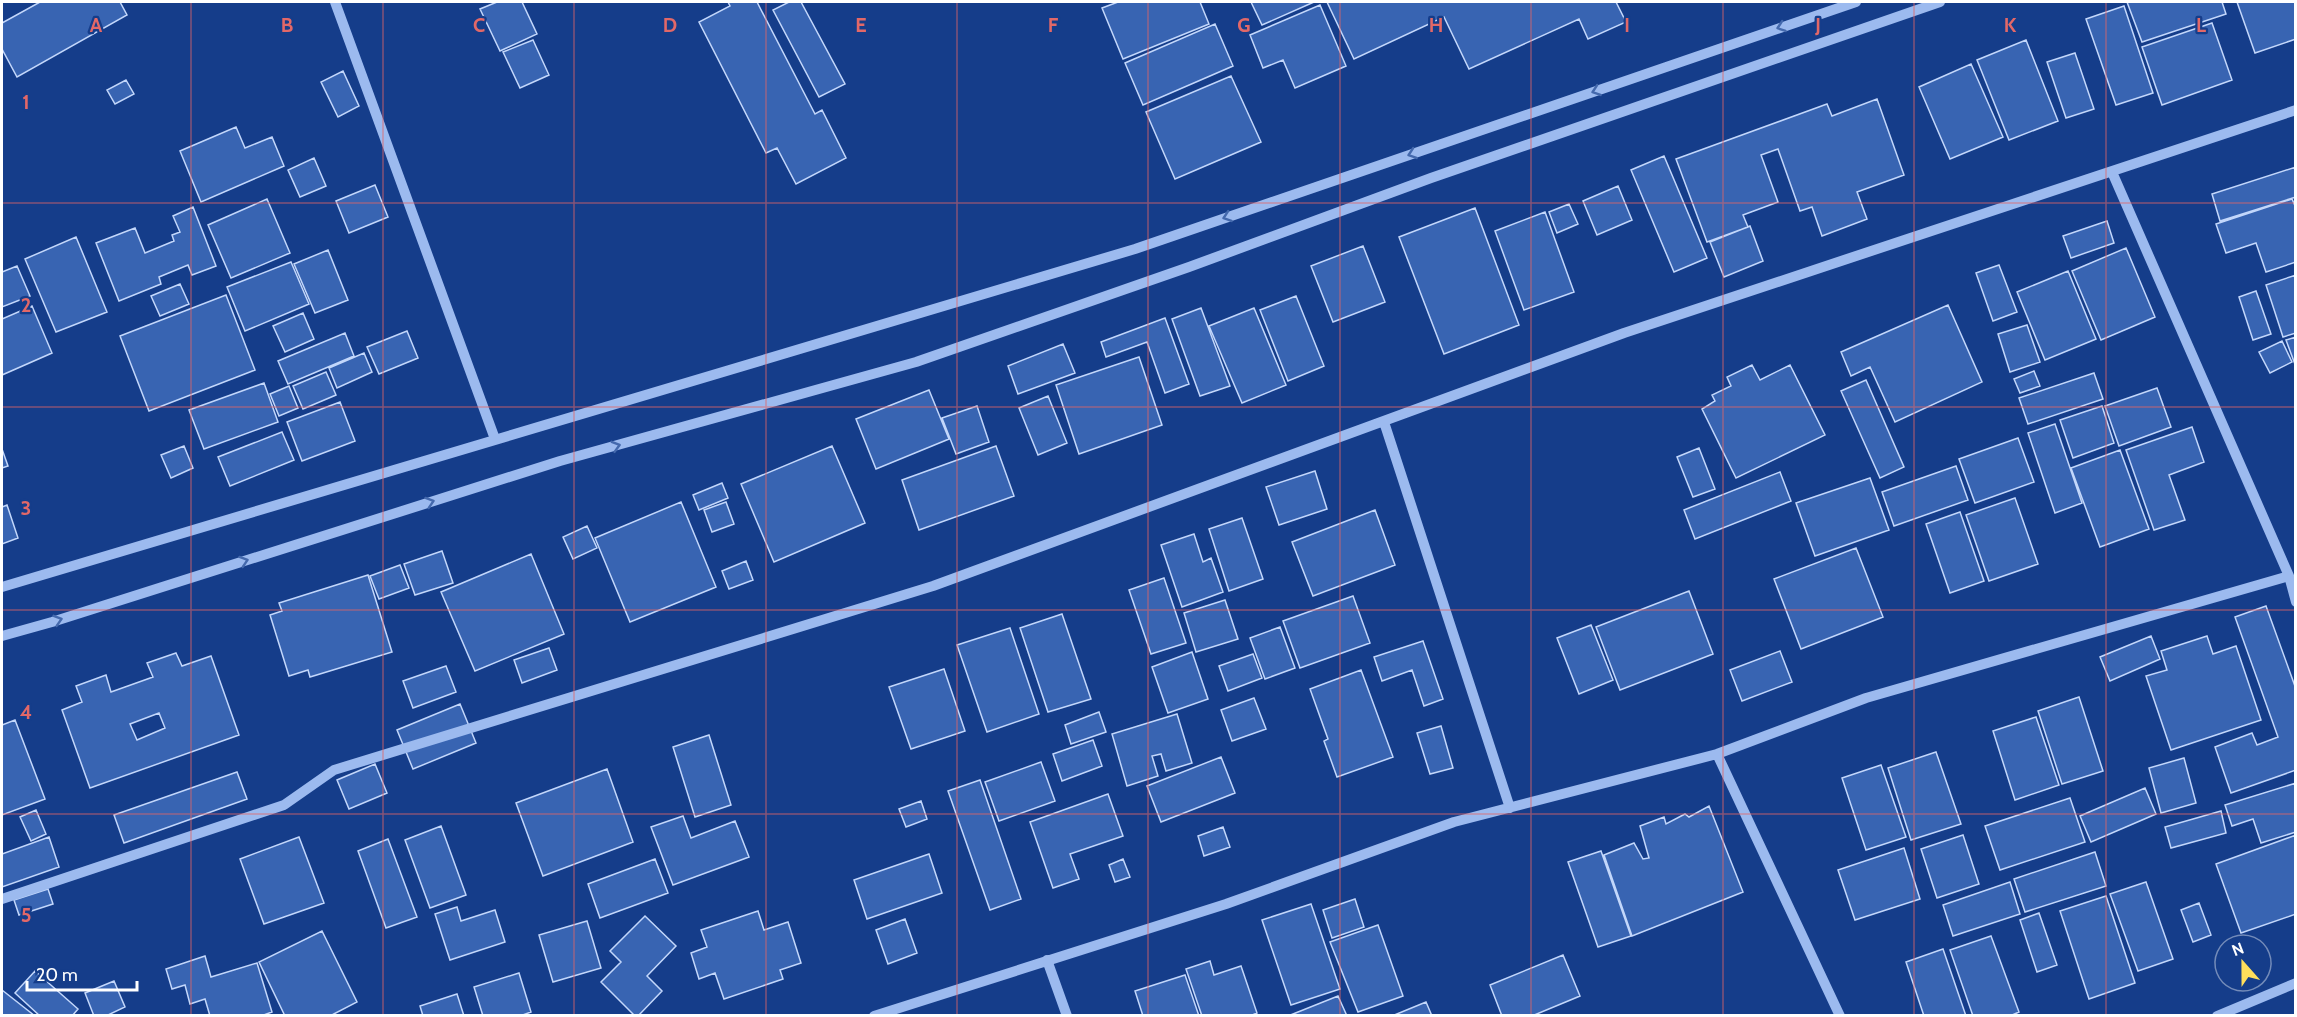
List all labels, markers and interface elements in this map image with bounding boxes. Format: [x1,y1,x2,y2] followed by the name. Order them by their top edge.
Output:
[90,13,103,37] text: A
[281,13,293,37] text: B
[473,13,485,37] text: C
[663,13,677,37] text: D
[855,13,867,37] text: E
[1048,13,1059,37] text: F
[1237,13,1251,37] text: G
[1429,13,1443,37] text: H
[1624,13,1630,37] text: I
[1814,13,1821,37] text: J
[2004,13,2017,37] text: K
[2196,13,2206,37] text: L
[1776,20,1787,33] one-way arrow
[1591,83,1602,96] one-way arrow
[22,90,30,114] text: 1
[1407,147,1418,159] one-way arrow
[1222,210,1233,223] one-way arrow
[21,293,31,317] text: 2
[611,440,621,453] one-way arrow
[21,496,31,520] text: 3
[424,497,435,510] one-way arrow
[238,556,249,568] one-way arrow
[52,615,63,627] one-way arrow
[20,700,32,724] text: 4
[21,903,31,927] text: 5
[2213,933,2273,993] north arrow
[2229,939,2246,960] text: N
[27,954,136,992] scale bar
[36,964,78,986] text: 20 m

